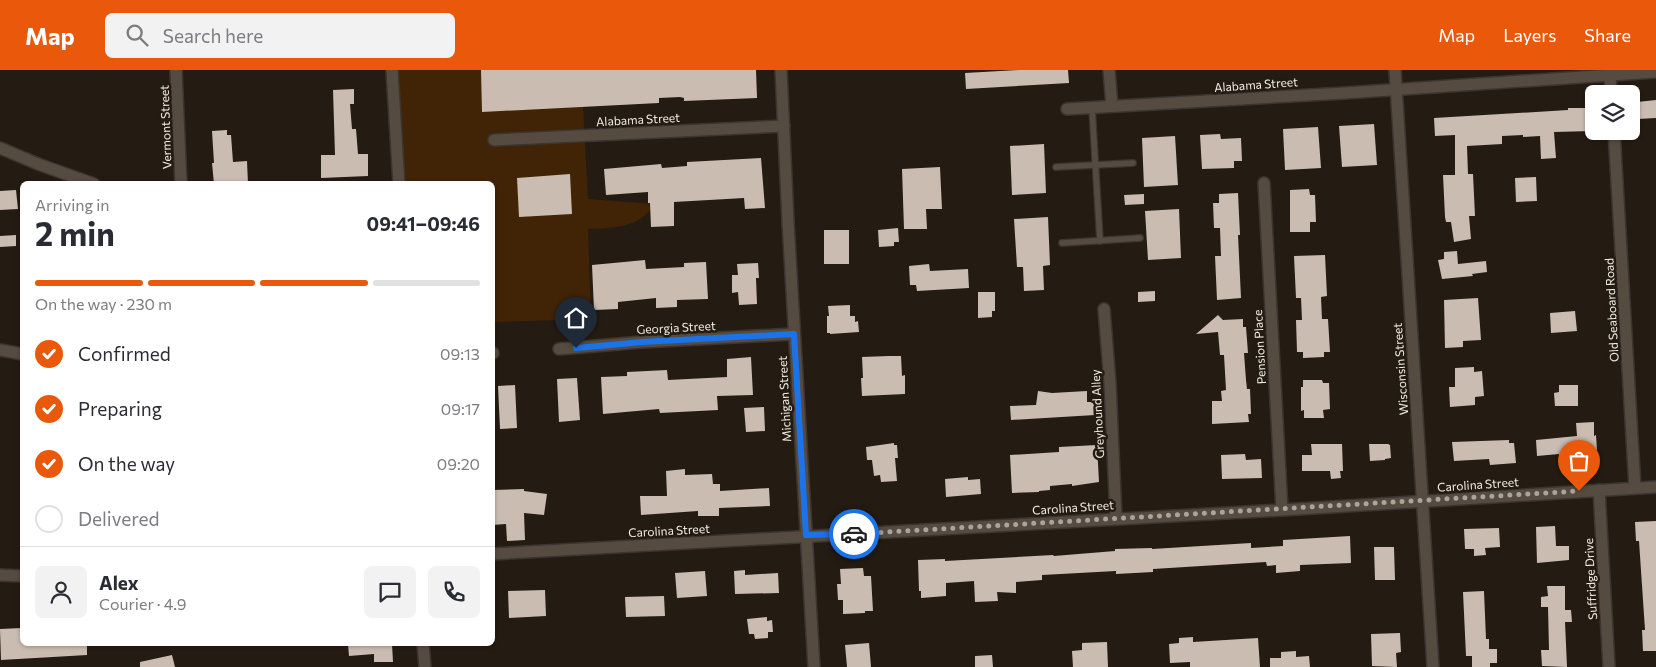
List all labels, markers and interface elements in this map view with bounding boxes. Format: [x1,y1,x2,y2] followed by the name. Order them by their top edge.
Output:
[105,13,455,58] search box
[25,21,75,50] text: Map
[123,21,151,49] icon: search
[163,24,263,47] text: Search here
[1438,24,1475,46] text: Map
[1503,24,1556,46] text: Layers
[1584,24,1631,46] text: Share
[1214,74,1298,94] street label: Alabama Street
[157,85,173,169] street label: Vermont Street
[1585,85,1640,140] map controls
[1585,85,1640,140] button: layers
[596,110,680,128] street label: Alabama Street
[35,195,109,214] text: Arriving in
[367,212,480,235] text: 09:41–09:46
[35,213,115,253] text: 2 min
[1601,258,1621,362] street label: Old Seaboard Road
[35,294,172,313] text: On the way · 230 m
[555,297,597,348] pin
[562,304,590,332] icon: home
[1250,309,1268,385] street label: Pension Place
[636,318,716,336] street label: Georgia Street
[1390,322,1410,416] street label: Wisconsin Street
[35,340,63,368] icon: check
[78,342,171,365] text: Confirmed
[440,344,480,363] text: 09:13
[775,355,793,442] street label: Michigan Street
[1088,369,1106,459] street label: Greyhound Alley
[35,395,63,423] icon: check
[78,397,162,420] text: Preparing
[441,399,480,418] text: 09:17
[1558,440,1600,491] pin
[1565,447,1593,475] icon: bag
[35,450,63,478] icon: check
[78,452,175,475] text: On the way
[437,454,480,473] text: 09:20
[1437,474,1519,494] street label: Carolina Street
[1032,497,1114,517] street label: Carolina Street
[78,507,159,530] text: Delivered
[829,509,879,559] courier
[840,520,868,548] icon: car
[628,521,710,539] street label: Carolina Street
[1581,538,1599,620] street label: Suffridge Drive
[35,566,87,618] button: person
[364,566,416,618] button: chat
[428,566,480,618] button: phone
[99,571,139,594] text: Alex
[99,594,186,613] text: Courier · 4.9

